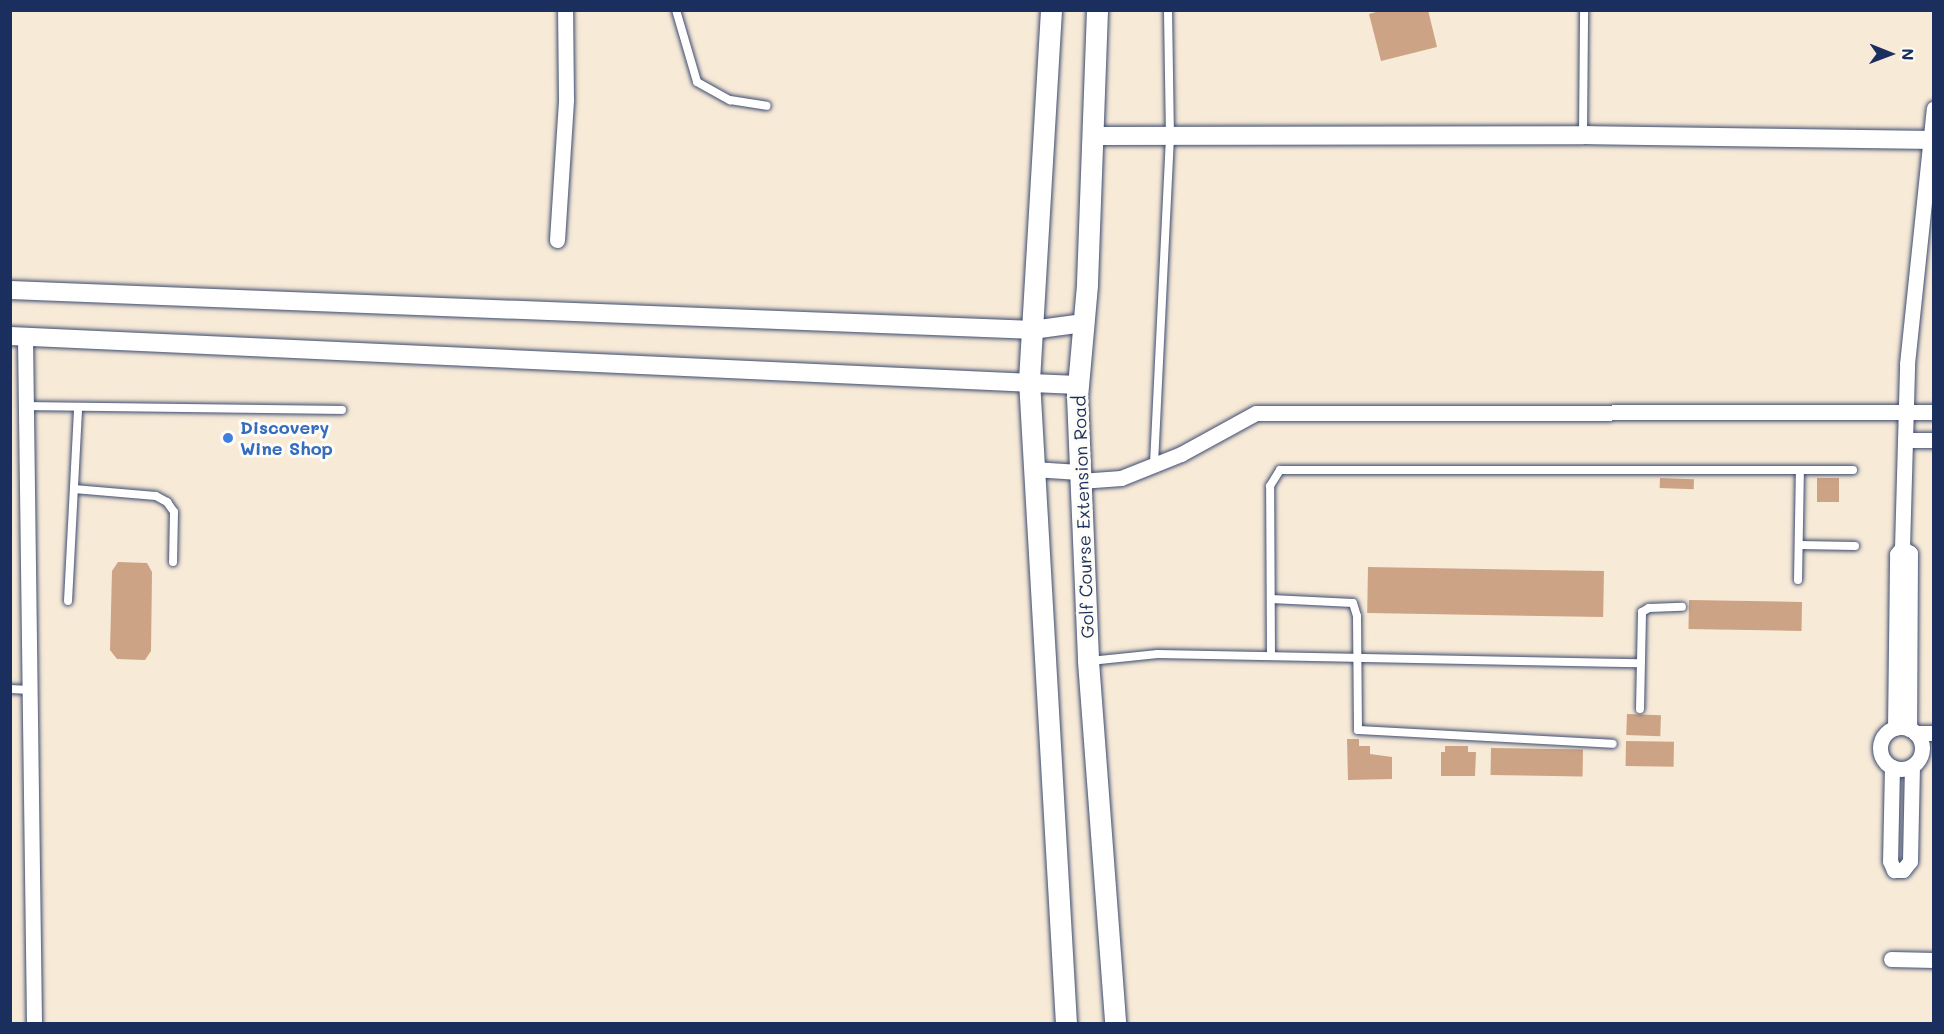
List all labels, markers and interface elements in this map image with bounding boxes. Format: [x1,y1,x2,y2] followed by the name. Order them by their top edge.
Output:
[1860,24,1920,84] north arrow
[1898,48,1919,61] text: N
[1068,395,1098,639] street label: Golf Course Extension Road
[240,417,333,460] place label: Discovery Wine Shop
[221,431,235,445] marker: Discovery Wine Shop

